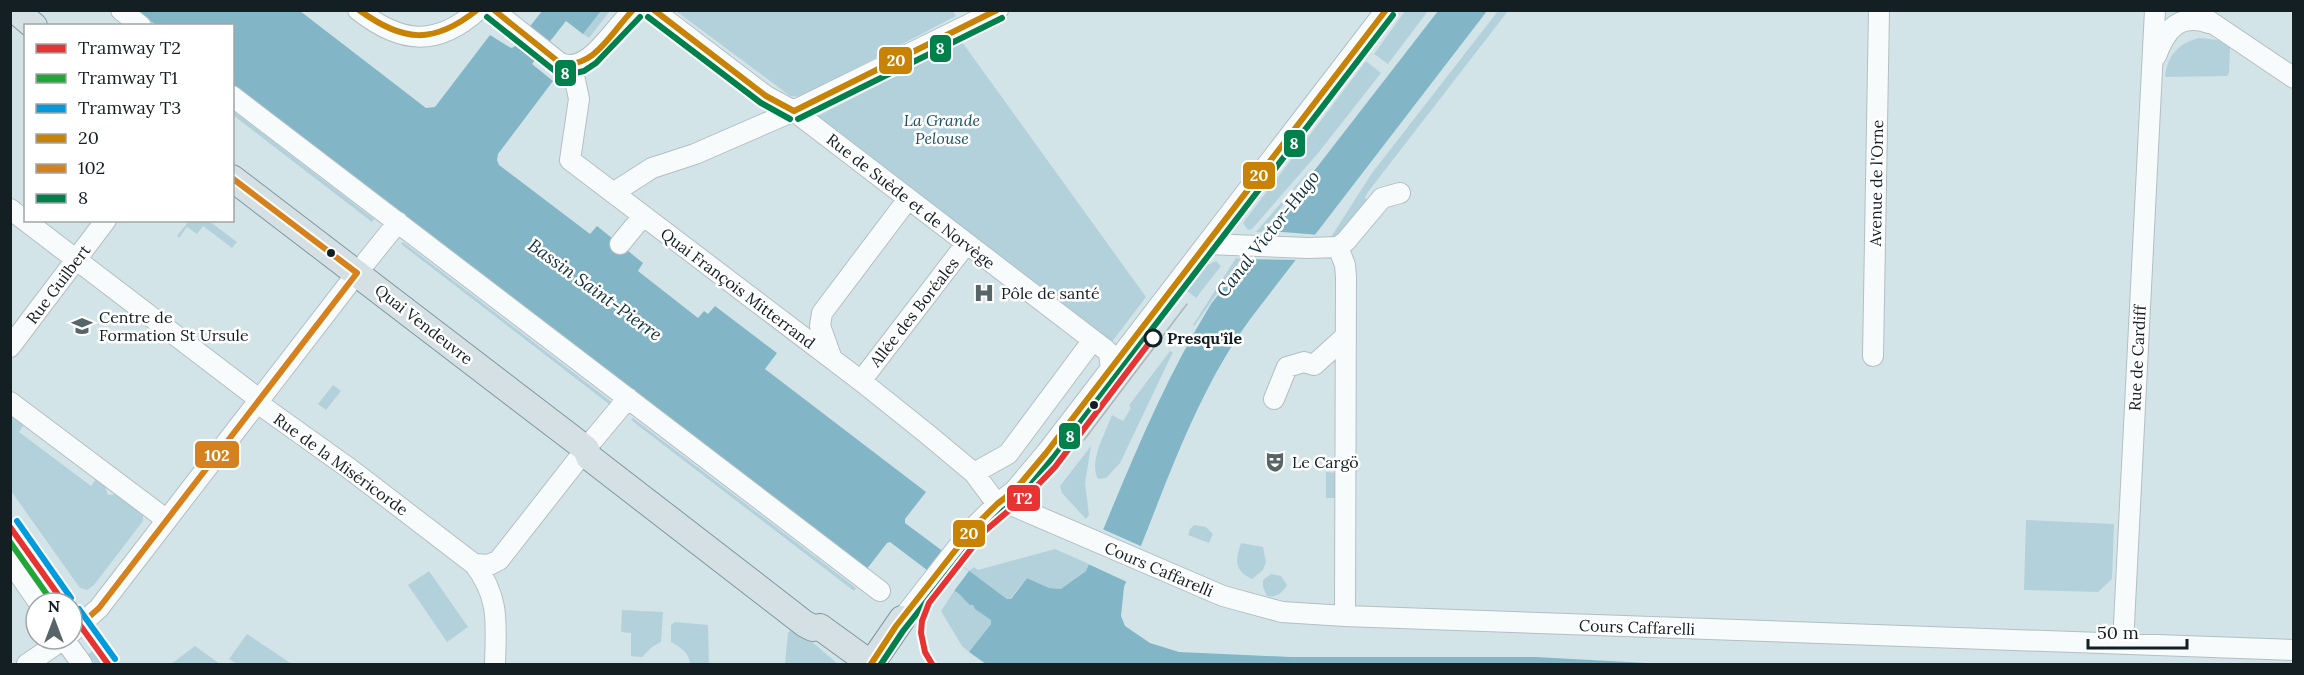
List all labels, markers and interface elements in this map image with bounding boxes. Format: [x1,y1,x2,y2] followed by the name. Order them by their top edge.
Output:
[24,24,234,222] legend
[929,34,952,63] line badge: 8
[78,36,181,59] text: Tramway T2
[935,38,945,58] text: 8
[878,46,913,75] line badge: 20
[887,50,905,70] text: 20
[554,59,577,87] line badge: 8
[560,63,570,83] text: 8
[78,66,178,89] text: Tramway T1
[78,96,181,119] text: Tramway T3
[904,110,981,148] park label: La Grande Pelouse
[1865,119,1887,247] street label: Avenue de l'Orne
[78,126,99,149] text: 20
[823,129,1000,273] street label: Rue de Suède et de Norvège
[1283,129,1306,158] line badge: 8
[1289,133,1299,153] text: 8
[78,156,105,179] text: 102
[1242,161,1276,190] line badge: 20
[1250,165,1268,185] text: 20
[1211,166,1324,302] water label: Canal Victor-Hugo
[78,186,88,209] text: 8
[657,223,820,353] street label: Quai François Mitterrand
[524,233,667,346] water label: Bassin Saint-Pierre
[22,240,95,328] street label: Rue Guilbert
[325,247,337,259] unlabelled marker
[864,253,963,372] street label: Allée des Boréales
[371,280,477,369] street label: Quai Vendeuvre
[972,281,996,305] hospital icon: Pôle de santé
[1001,283,1100,303] place label: Pôle de santé
[2124,303,2150,412] street label: Rue de Cardiff
[99,307,249,345] place label: Centre de Formation St Ursule
[70,314,94,338] school or university icon: Centre de Formation St Ursule
[1167,328,1242,348] place label: Presqu'île
[1144,329,1162,347] marker: Presqu'île
[1088,399,1100,411] unlabelled marker
[270,409,412,520] street label: Rue de la Miséricorde
[1058,422,1081,450] line badge: 8
[1065,426,1075,446] text: 8
[194,440,240,469] line badge: 102
[204,445,230,465] text: 102
[1263,450,1287,474] theatre icon: Le Cargö
[1292,452,1359,472] place label: Le Cargö
[1006,484,1041,512] line badge: T2
[1014,488,1032,508] text: T2
[952,519,986,548] line badge: 20
[960,523,978,543] text: 20
[1102,537,1216,601] street label: Cours Caffarelli
[24,591,84,651] north arrow
[48,596,60,616] text: N
[2088,612,2187,650] scale bar
[1579,615,1695,639] street label: Cours Caffarelli
[2097,621,2139,644] text: 50 m

